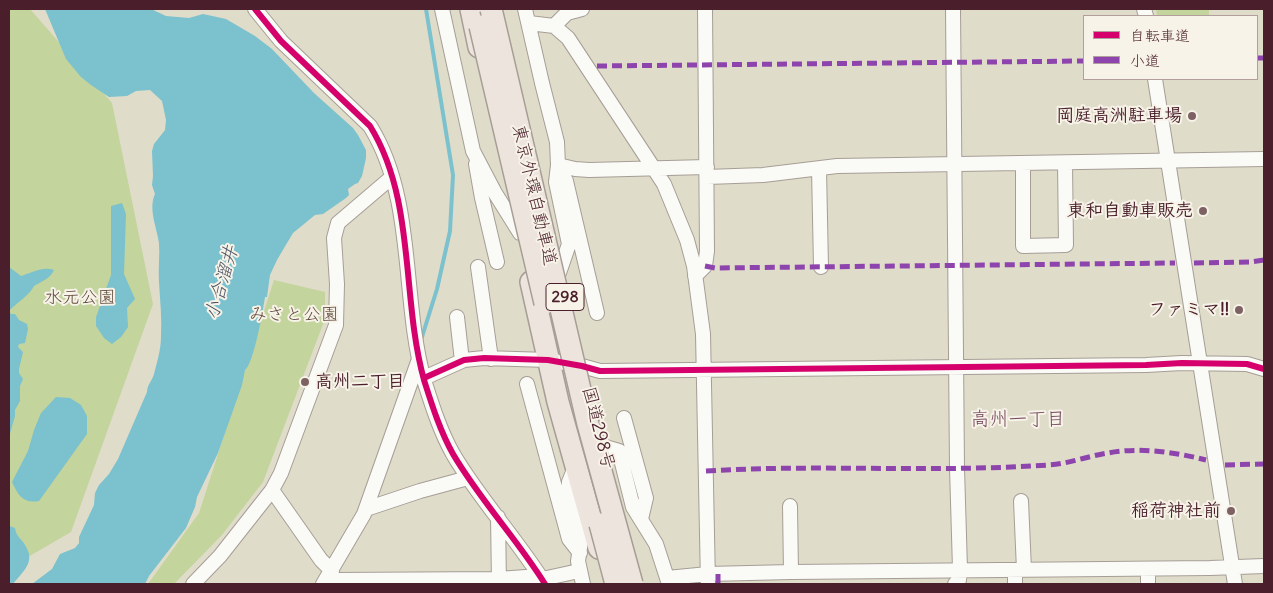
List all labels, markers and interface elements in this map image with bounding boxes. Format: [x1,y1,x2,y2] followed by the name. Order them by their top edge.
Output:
[1083,15,1258,80] legend
[1130,26,1190,45] text: 自転車道
[1130,51,1160,70] text: 小道
[1056,105,1182,127] place label: 岡庭高洲駐車場
[1186,110,1198,122] marker: 岡庭高洲駐車場
[507,122,561,268] street label: 東京外環自動車道
[1067,200,1193,222] place label: 東和自動車販売
[1197,205,1209,217] marker: 東和自動車販売
[201,243,243,323] water label: 小合溜井
[546,284,584,310] road number: 298
[44,287,116,309] park label: 水元公園
[1148,299,1229,321] place label: ファミマ!!
[249,304,339,326] park label: みさと公園
[1233,304,1245,316] marker: ファミマ!!
[315,371,405,393] place label: 高州二丁目
[299,376,311,388] marker: 高州二丁目
[577,384,619,472] street label: 国道298号
[971,409,1065,431] district label: 高州一丁目
[1131,500,1221,522] place label: 稲荷神社前
[1225,505,1237,517] marker: 稲荷神社前

